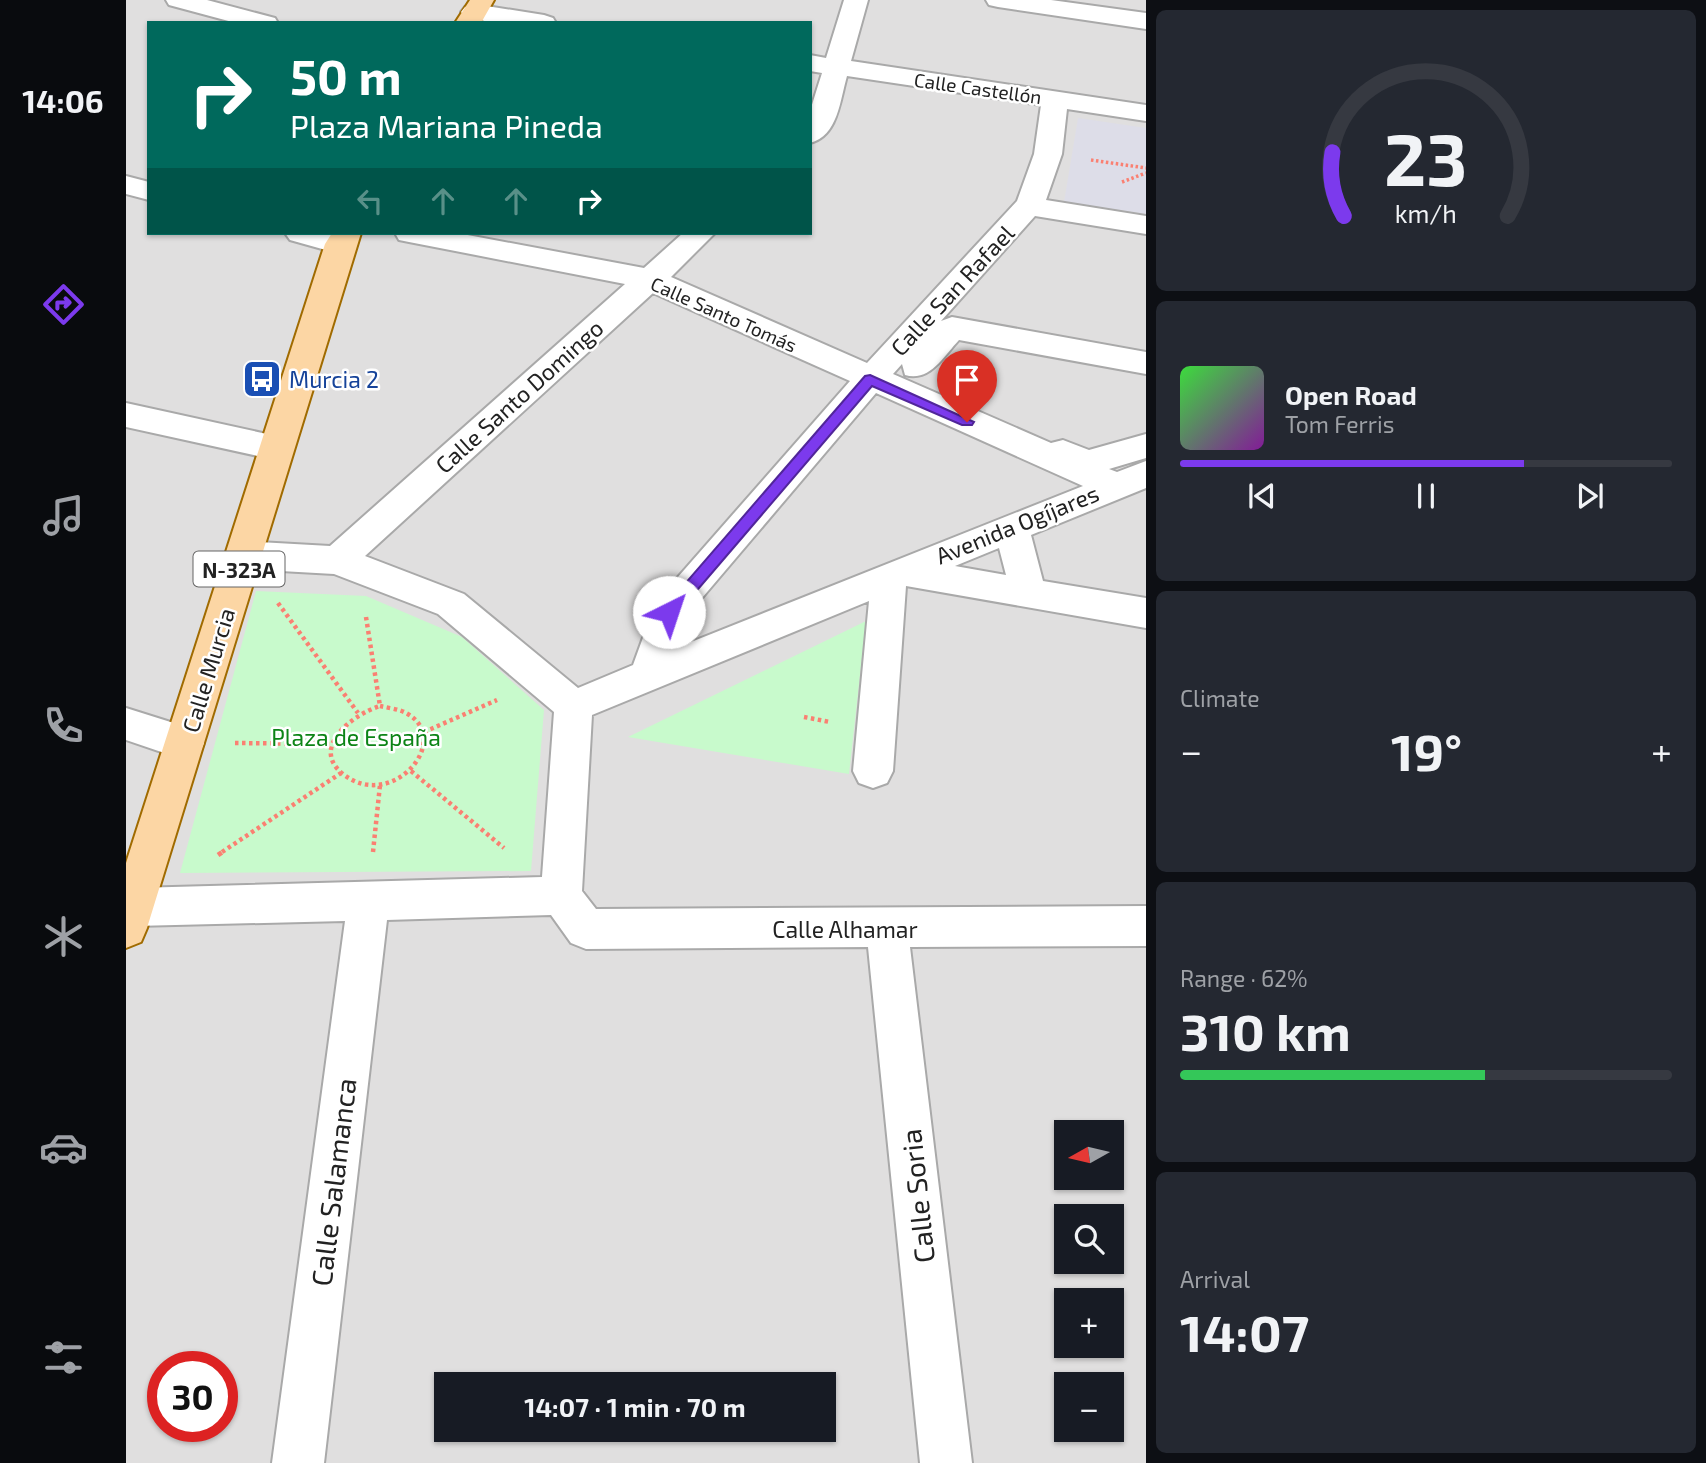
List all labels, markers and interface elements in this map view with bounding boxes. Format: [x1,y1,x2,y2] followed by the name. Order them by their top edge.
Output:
[290,46,402,105] text: 50 m
[175,49,266,140] icon: right
[913,68,1043,108] street label: Calle Castellón
[22,81,104,119] text: 14:06
[290,106,603,144] text: Plaza Mariana Pineda
[1384,114,1468,202] text: 23
[351,182,389,220] icon: left
[424,182,462,220] icon: ahead
[497,182,535,220] icon: ahead
[570,182,608,220] icon: right
[1395,198,1457,228] text: km/h
[884,219,1020,361] street label: Calle San Rafael
[647,271,801,357] street label: Calle Santo Tomás
[39,280,88,329] icon: directions
[429,313,609,479] street label: Calle Santo Domingo
[937,350,997,422] pin
[241,358,283,400] bus stop icon: Murcia 2
[948,361,986,399] icon: arrive
[289,365,379,393] place label: Murcia 2
[1285,379,1417,410] text: Open Road
[1285,410,1394,438] text: Tom Ferris
[1243,477,1281,515] icon: previous
[1407,477,1445,515] icon: pause
[1571,477,1609,515] icon: next
[931,479,1103,569] street label: Avenida Ogíjares
[39,491,88,540] icon: music
[194,552,284,586] road number: N-323A
[632,575,706,649] position arrow
[176,604,240,736] street label: Calle Murcia
[1180,684,1260,712] text: Climate
[39,701,88,750] icon: phone
[1391,719,1462,781] text: 19°
[271,723,441,751] park label: Plaza de España
[1180,727,1202,773] text: −
[1651,727,1672,773] text: +
[39,912,88,961] icon: climate
[772,915,918,943] street label: Calle Alhamar
[1180,964,1308,992] text: Range · 62%
[1180,999,1351,1061] text: 310 km
[303,1076,363,1288] street label: Calle Salamanca
[1054,1120,1124,1190] north arrow
[1054,1120,1124,1442] map controls
[39,1123,88,1172] icon: car
[893,1127,941,1265] street label: Calle Soria
[1054,1204,1124,1274] button: search
[1180,1265,1250,1293] text: Arrival
[1054,1288,1124,1358] button: +
[1180,1300,1309,1362] text: 14:07
[39,1333,88,1382] icon: filters
[147,1351,238,1442] speed limit sign: 30
[1054,1372,1124,1442] button: −
[524,1391,746,1422] text: 14:07 · 1 min · 70 m

